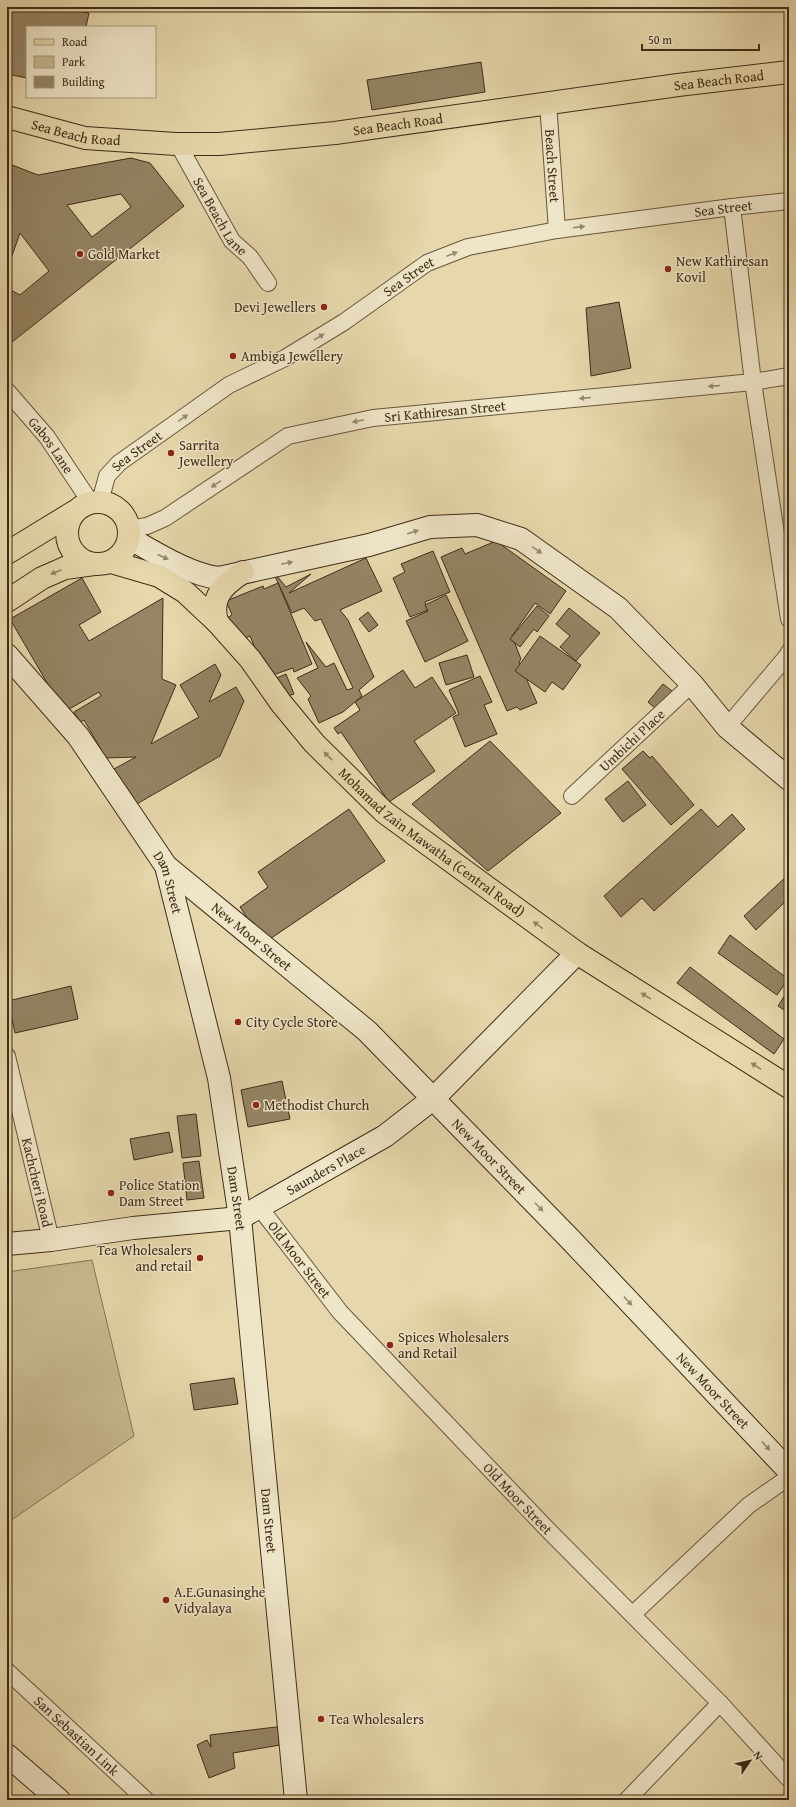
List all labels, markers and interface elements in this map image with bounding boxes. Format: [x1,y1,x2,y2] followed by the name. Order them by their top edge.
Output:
[26,26,156,98] legend
[642,26,759,52] scale bar
[648,31,672,48] text: 50 m
[62,33,88,50] text: Road
[62,53,86,70] text: Park
[673,65,766,95] street label: Sea Beach Road
[62,73,105,90] text: Building
[352,108,445,140] street label: Sea Beach Road
[29,114,122,150] street label: Sea Beach Road
[540,128,565,203] street label: Beach Street
[188,174,252,260] street label: Sea Beach Lane
[693,195,754,222] street label: Sea Street
[573,224,585,230] one-way arrow
[88,244,160,264] place label: Gold Market
[75,249,85,259] marker: Gold Market
[446,250,458,256] one-way arrow
[379,251,437,301] street label: Sea Street
[676,251,769,287] place label: New Kathiresan Kovil
[663,264,673,274] marker: New Kathiresan Kovil
[234,297,316,317] place label: Devi Jewellers
[319,302,329,312] marker: Devi Jewellers
[313,334,325,341] one-way arrow
[241,346,343,366] place label: Ambiga Jewellery
[228,351,238,361] marker: Ambiga Jewellery
[708,382,720,389] one-way arrow
[383,395,507,427] street label: Sri Kathiresan Street
[579,395,591,401] one-way arrow
[24,412,79,478] street label: Gabos Lane
[178,414,188,422] one-way arrow
[352,419,364,425] one-way arrow
[106,425,166,476] street label: Sea Street
[177,435,233,471] place label: Sarrita Jewellery
[166,448,176,458] marker: Sarrita Jewellery
[211,480,221,488] one-way arrow
[407,529,419,535] one-way arrow
[531,546,542,554] one-way arrow
[157,554,169,560] one-way arrow
[281,559,293,565] one-way arrow
[50,569,61,575] one-way arrow
[595,704,670,776] street label: Umbichi Place
[323,751,333,761] one-way arrow
[334,763,529,922] street label: Mohamad Zain Mawatha (Central Road)
[149,847,188,916] street label: Dam Street
[207,897,296,976] street label: New Moor Street
[532,921,543,929] one-way arrow
[640,993,652,1000] one-way arrow
[246,1012,338,1032] place label: City Cycle Store
[233,1017,243,1027] marker: City Cycle Store
[750,1062,762,1069] one-way arrow
[264,1095,370,1115] place label: Methodist Church
[251,1100,261,1110] marker: Methodist Church
[447,1114,531,1199] street label: New Moor Street
[17,1136,58,1230] street label: Kachcheri Road
[282,1139,369,1200] street label: Saunders Place
[222,1165,251,1232] street label: Dam Street
[119,1175,200,1211] place label: Police Station Dam Street
[106,1188,116,1198] marker: Police Station Dam Street
[534,1202,544,1212] one-way arrow
[263,1216,336,1303] street label: Old Moor Street
[97,1240,192,1276] place label: Tea Wholesalers and retail
[195,1253,205,1263] marker: Tea Wholesalers and retail
[624,1296,633,1306] one-way arrow
[398,1327,509,1363] place label: Spices Wholesalers and Retail
[385,1340,395,1350] marker: Spices Wholesalers and Retail
[672,1348,754,1433] street label: New Moor Street
[761,1442,770,1451] one-way arrow
[479,1458,557,1539] street label: Old Moor Street
[256,1487,282,1554] street label: Dam Street
[174,1582,266,1618] place label: A.E.Gunasinghe Vidyalaya
[161,1595,171,1605] marker: A.E.Gunasinghe Vidyalaya
[30,1691,124,1781] street label: San Sebastian Link
[329,1709,424,1729] place label: Tea Wholesalers
[316,1714,326,1724] marker: Tea Wholesalers
[730,1741,770,1781] north arrow
[750,1748,767,1763] text: N

